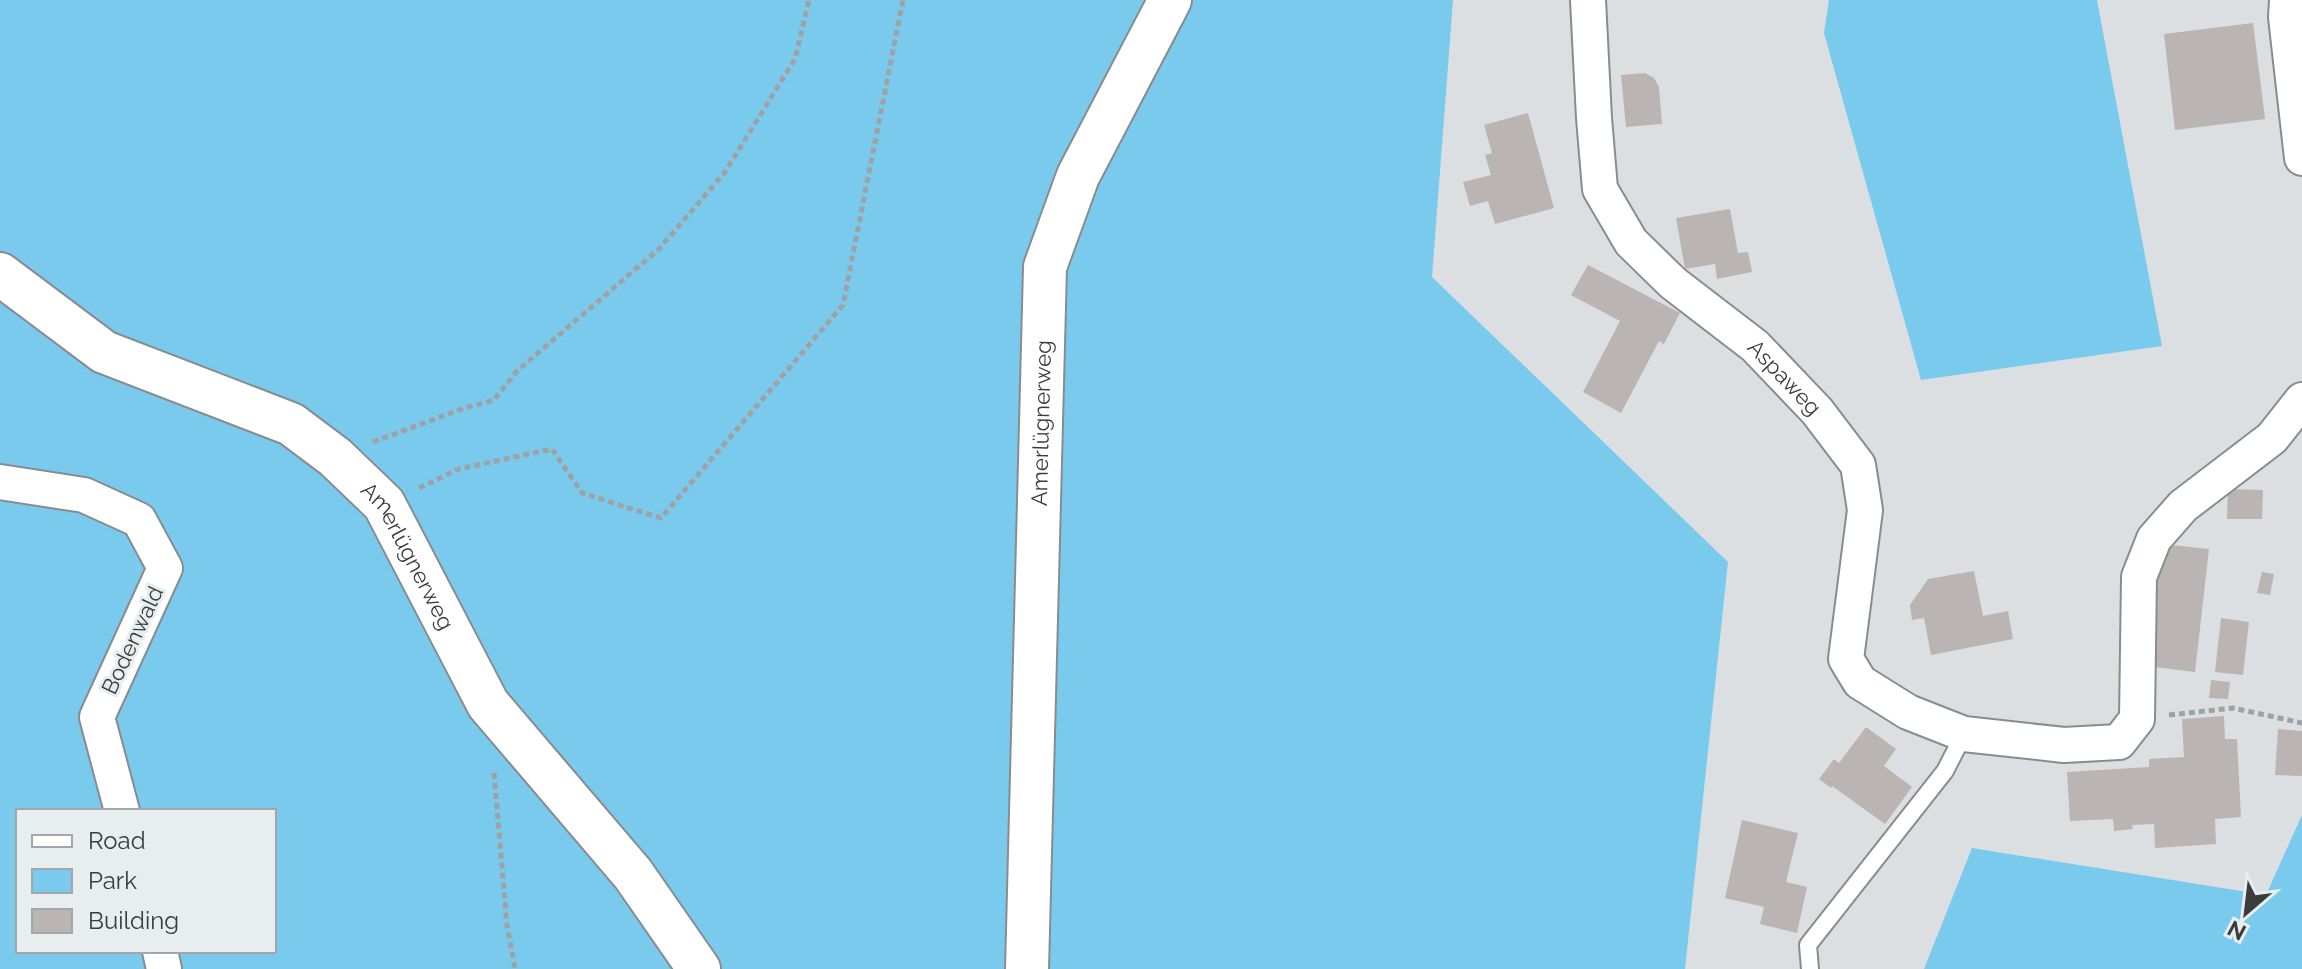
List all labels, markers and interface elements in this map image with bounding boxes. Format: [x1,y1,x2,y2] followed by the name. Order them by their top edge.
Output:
[1743,334,1827,420] street label: Aspaweg
[1026,340,1056,506] street label: Amerlügnerweg
[356,476,460,634] street label: Amerlügnerweg
[96,582,168,698] street label: Bodenwald
[16,809,276,953] legend
[88,826,146,855] text: Road
[88,866,137,895] text: Park
[2206,873,2286,953] north arrow
[88,906,179,935] text: Building
[2223,915,2250,946] text: N

